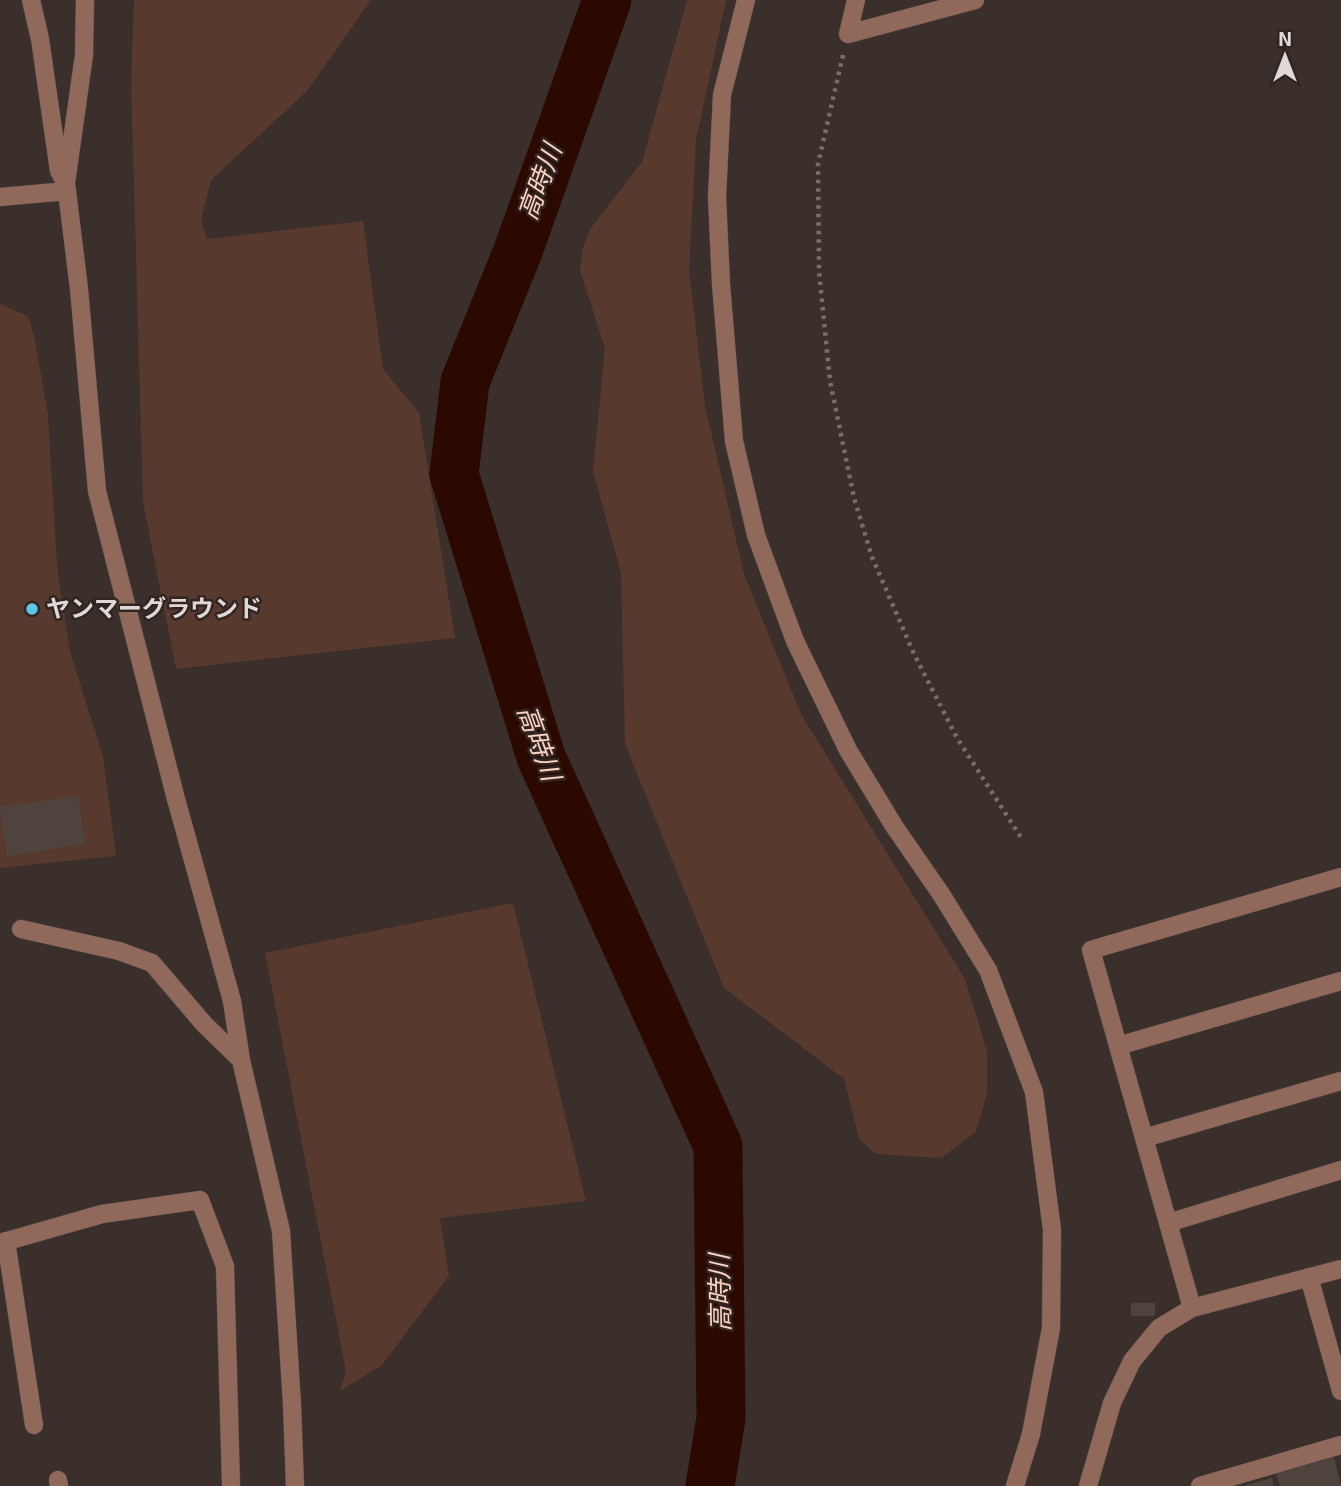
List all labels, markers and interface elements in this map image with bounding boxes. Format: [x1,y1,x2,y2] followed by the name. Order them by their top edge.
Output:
[1250,21,1320,91] north arrow
[1278,27,1292,50] text: N
[511,137,568,223] water label: 高時川
[46,593,262,622] place label: ヤンマーグラウンド
[24,601,40,617] marker: ヤンマーグラウンド
[513,701,569,787] water label: 高時川
[702,1251,735,1332] water label: 高時川

